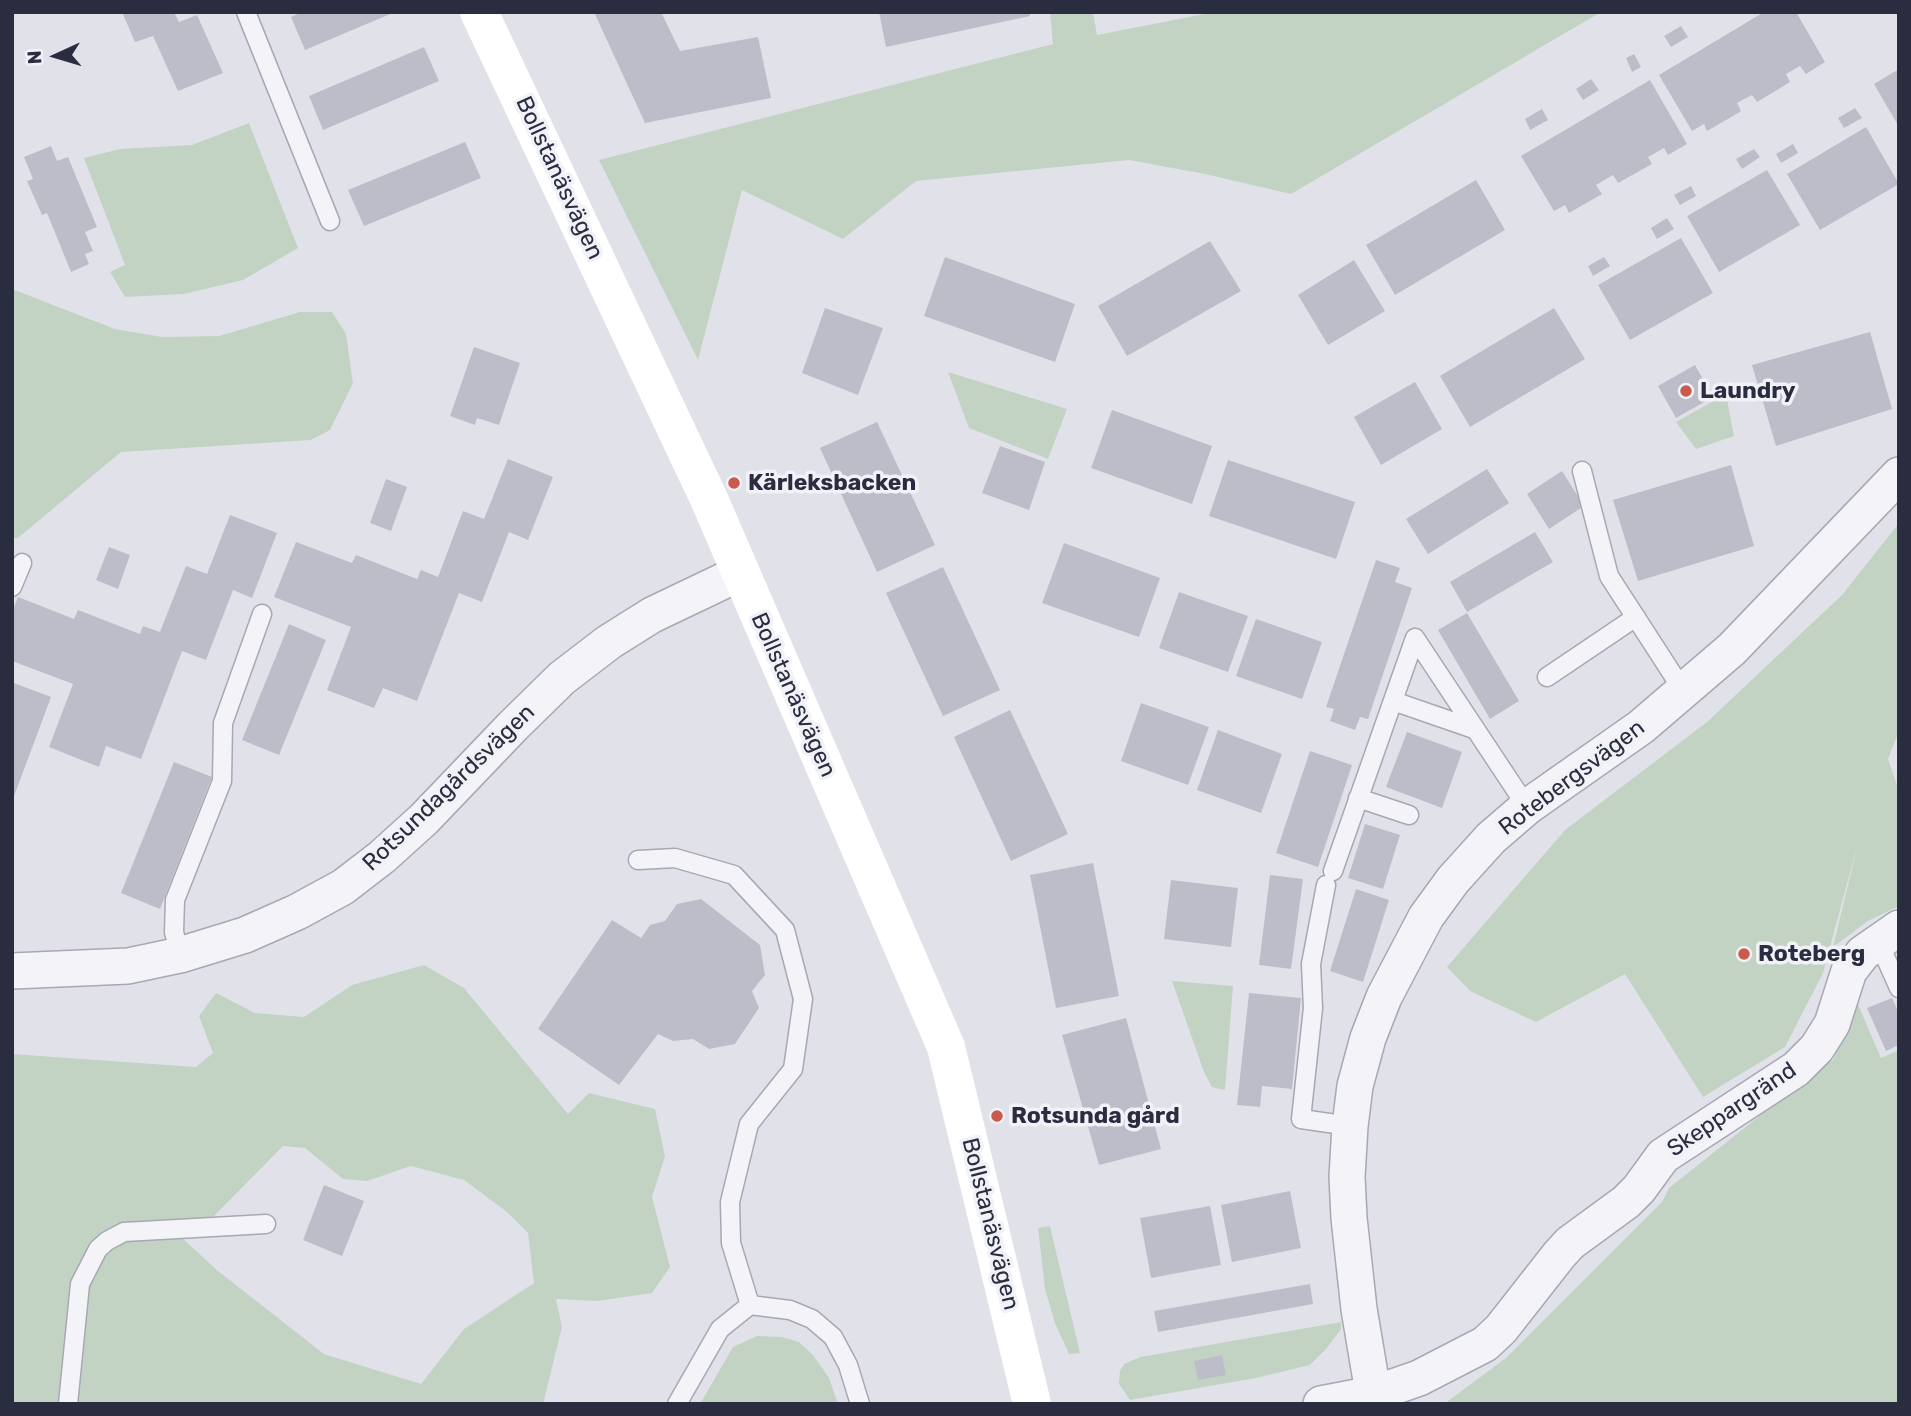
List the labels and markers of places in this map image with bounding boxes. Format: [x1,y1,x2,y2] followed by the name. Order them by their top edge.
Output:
[1700,377,1796,405] place label: Laundry
[1678,383,1694,399] marker: Laundry
[748,469,916,497] place label: Kärleksbacken
[726,475,742,491] marker: Kärleksbacken
[1758,940,1865,968] place label: Roteberg
[1736,946,1752,962] marker: Roteberg
[1011,1102,1180,1130] place label: Rotsunda gård
[989,1108,1005,1124] marker: Rotsunda gård

